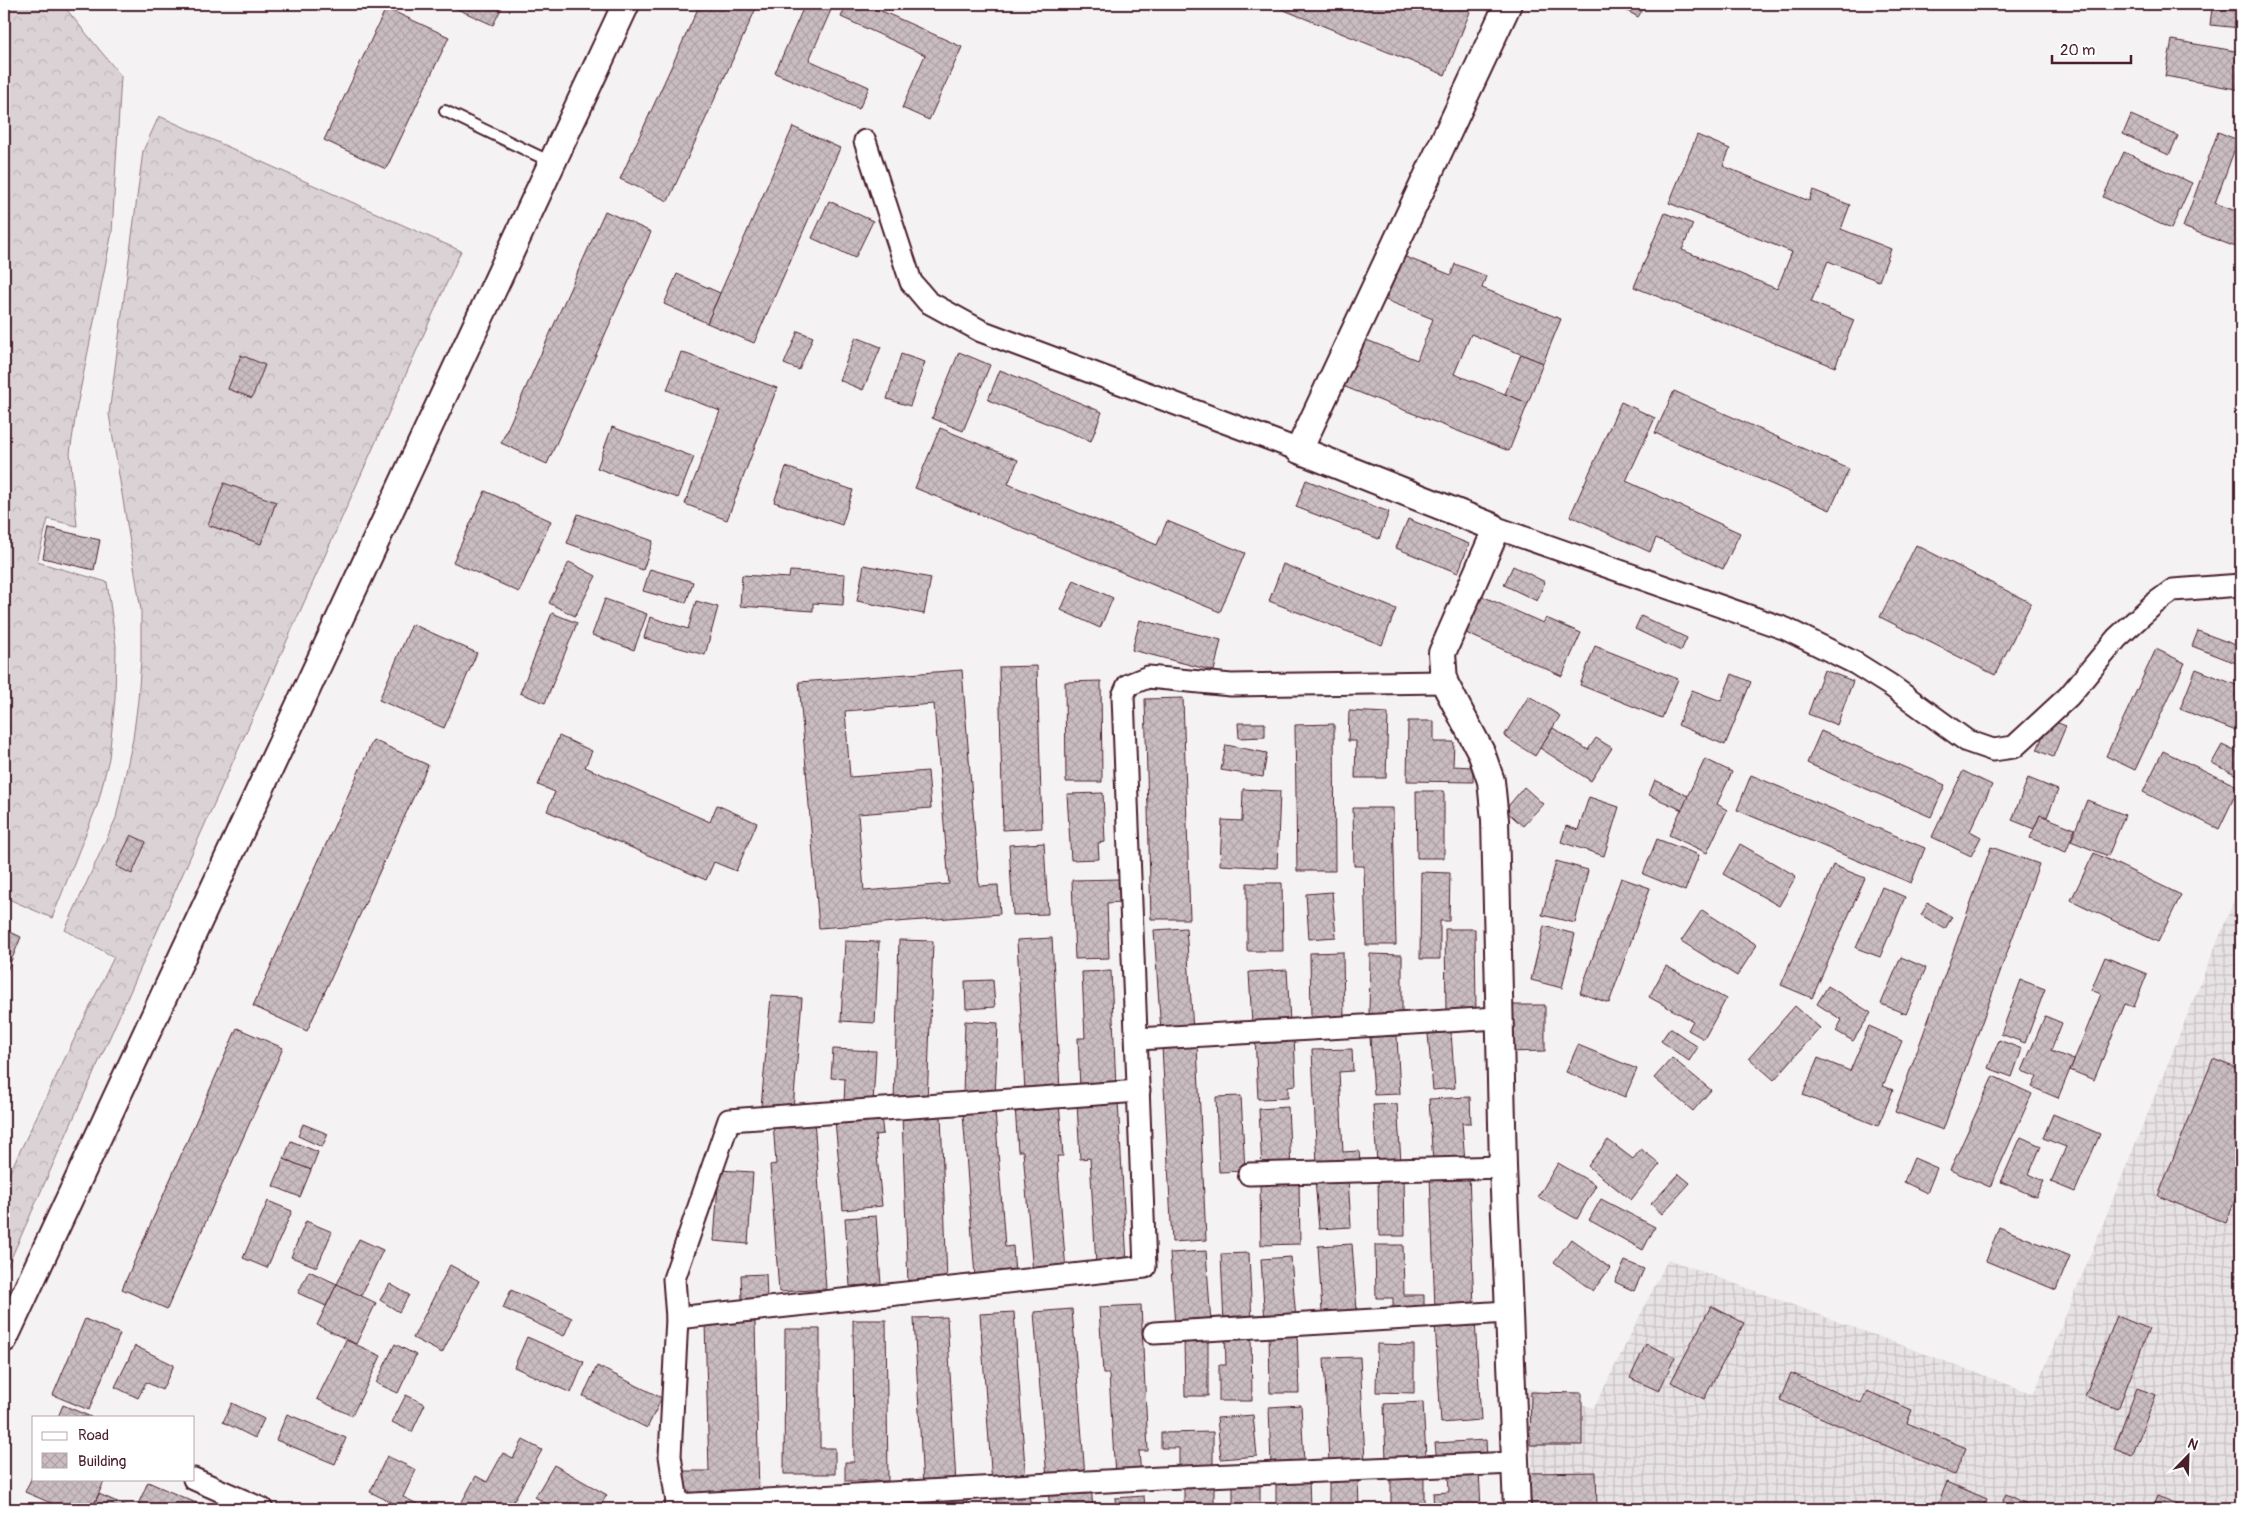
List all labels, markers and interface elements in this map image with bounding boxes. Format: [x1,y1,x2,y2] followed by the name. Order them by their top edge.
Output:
[2052,32,2131,64] scale bar
[2060,41,2095,60] text: 20 m
[32,1416,195,1480] legend
[78,1426,109,1445] text: Road
[2162,1430,2212,1480] north arrow
[2185,1435,2201,1454] text: N
[78,1452,126,1471] text: Building

